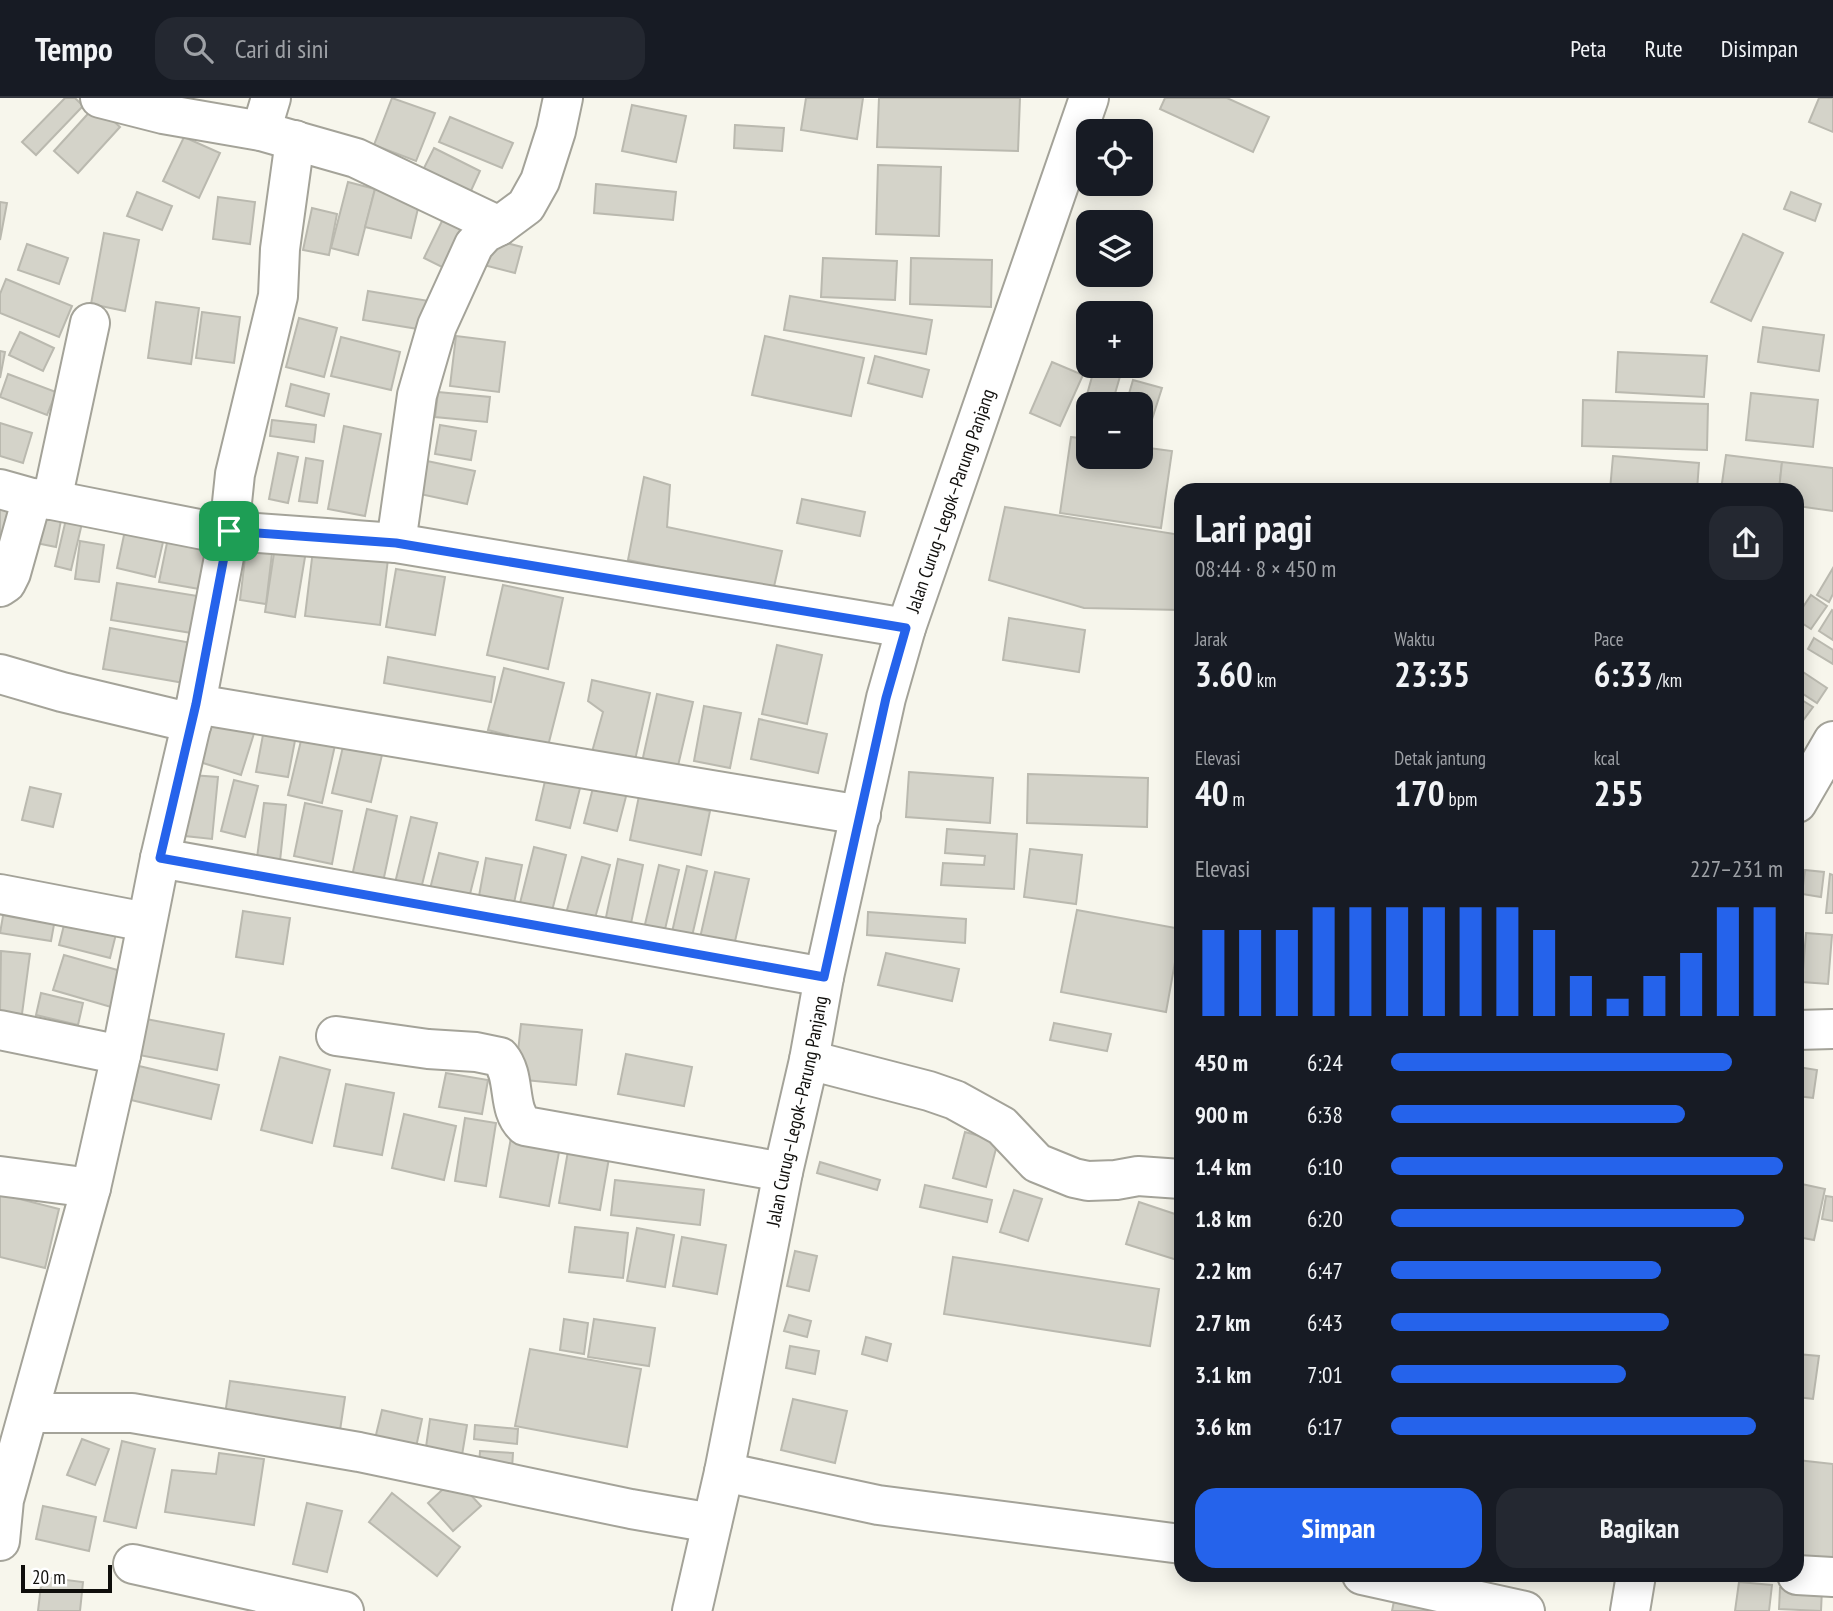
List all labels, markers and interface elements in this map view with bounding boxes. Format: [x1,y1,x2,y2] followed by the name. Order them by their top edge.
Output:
[155,17,645,80] search box
[35,27,113,70] text: Tempo
[179,29,217,67] icon: search
[235,32,329,65] text: Cari di sini
[1570,33,1606,64] text: Peta
[1644,33,1683,64] text: Rute
[1721,33,1798,64] text: Disimpan
[1076,119,1153,469] map controls
[1076,119,1153,196] button: locate
[1076,210,1153,287] button: layers
[1076,301,1153,378] button: +
[900,386,1000,617] street label: Jalan Curug–Legok–Parung Panjang
[1076,392,1153,469] button: −
[199,501,259,561] pin
[1195,503,1312,552] text: Lari pagi
[1709,506,1783,580] button: share
[210,512,248,550] icon: arrive
[1195,554,1336,583] text: 08:44 · 8 × 450 m
[1195,627,1227,651] text: Jarak
[1394,627,1435,651] text: Waktu
[1594,627,1624,651] text: Pace
[1195,651,1253,697] text: 3.60
[1394,651,1470,697] text: 23:35
[1594,651,1653,697] text: 6:33
[1253,668,1276,692] text: km
[1653,668,1682,692] text: /km
[1195,746,1241,770] text: Elevasi
[1394,746,1486,770] text: Detak jantung
[1594,746,1620,770] text: kcal
[1195,770,1228,816] text: 40
[1394,770,1445,816] text: 170
[1594,770,1644,816] text: 255
[1228,787,1245,811] text: m
[1445,787,1477,811] text: bpm
[1195,854,1250,883] text: Elevasi
[1690,854,1783,883] text: 227–231 m
[760,994,832,1229] street label: Jalan Curug–Legok–Parung Panjang
[1195,1048,1248,1077] text: 450 m
[1307,1048,1343,1077] text: 6:24
[1195,1100,1248,1129] text: 900 m
[1307,1100,1343,1129] text: 6:38
[1195,1152,1251,1181] text: 1.4 km
[1307,1152,1343,1181] text: 6:10
[1195,1204,1251,1233] text: 1.8 km
[1307,1204,1343,1233] text: 6:20
[1195,1256,1251,1285] text: 2.2 km
[1307,1256,1343,1285] text: 6:47
[1195,1308,1250,1337] text: 2.7 km
[1307,1308,1343,1337] text: 6:43
[1195,1360,1251,1389] text: 3.1 km
[1307,1360,1343,1389] text: 7:01
[1195,1412,1251,1441] text: 3.6 km
[1307,1412,1343,1441] text: 6:17
[1195,1488,1482,1568] button: Simpan
[1496,1488,1783,1568] button: Bagikan
[21,1562,112,1594] scale bar
[32,1565,66,1589] text: 20 m

